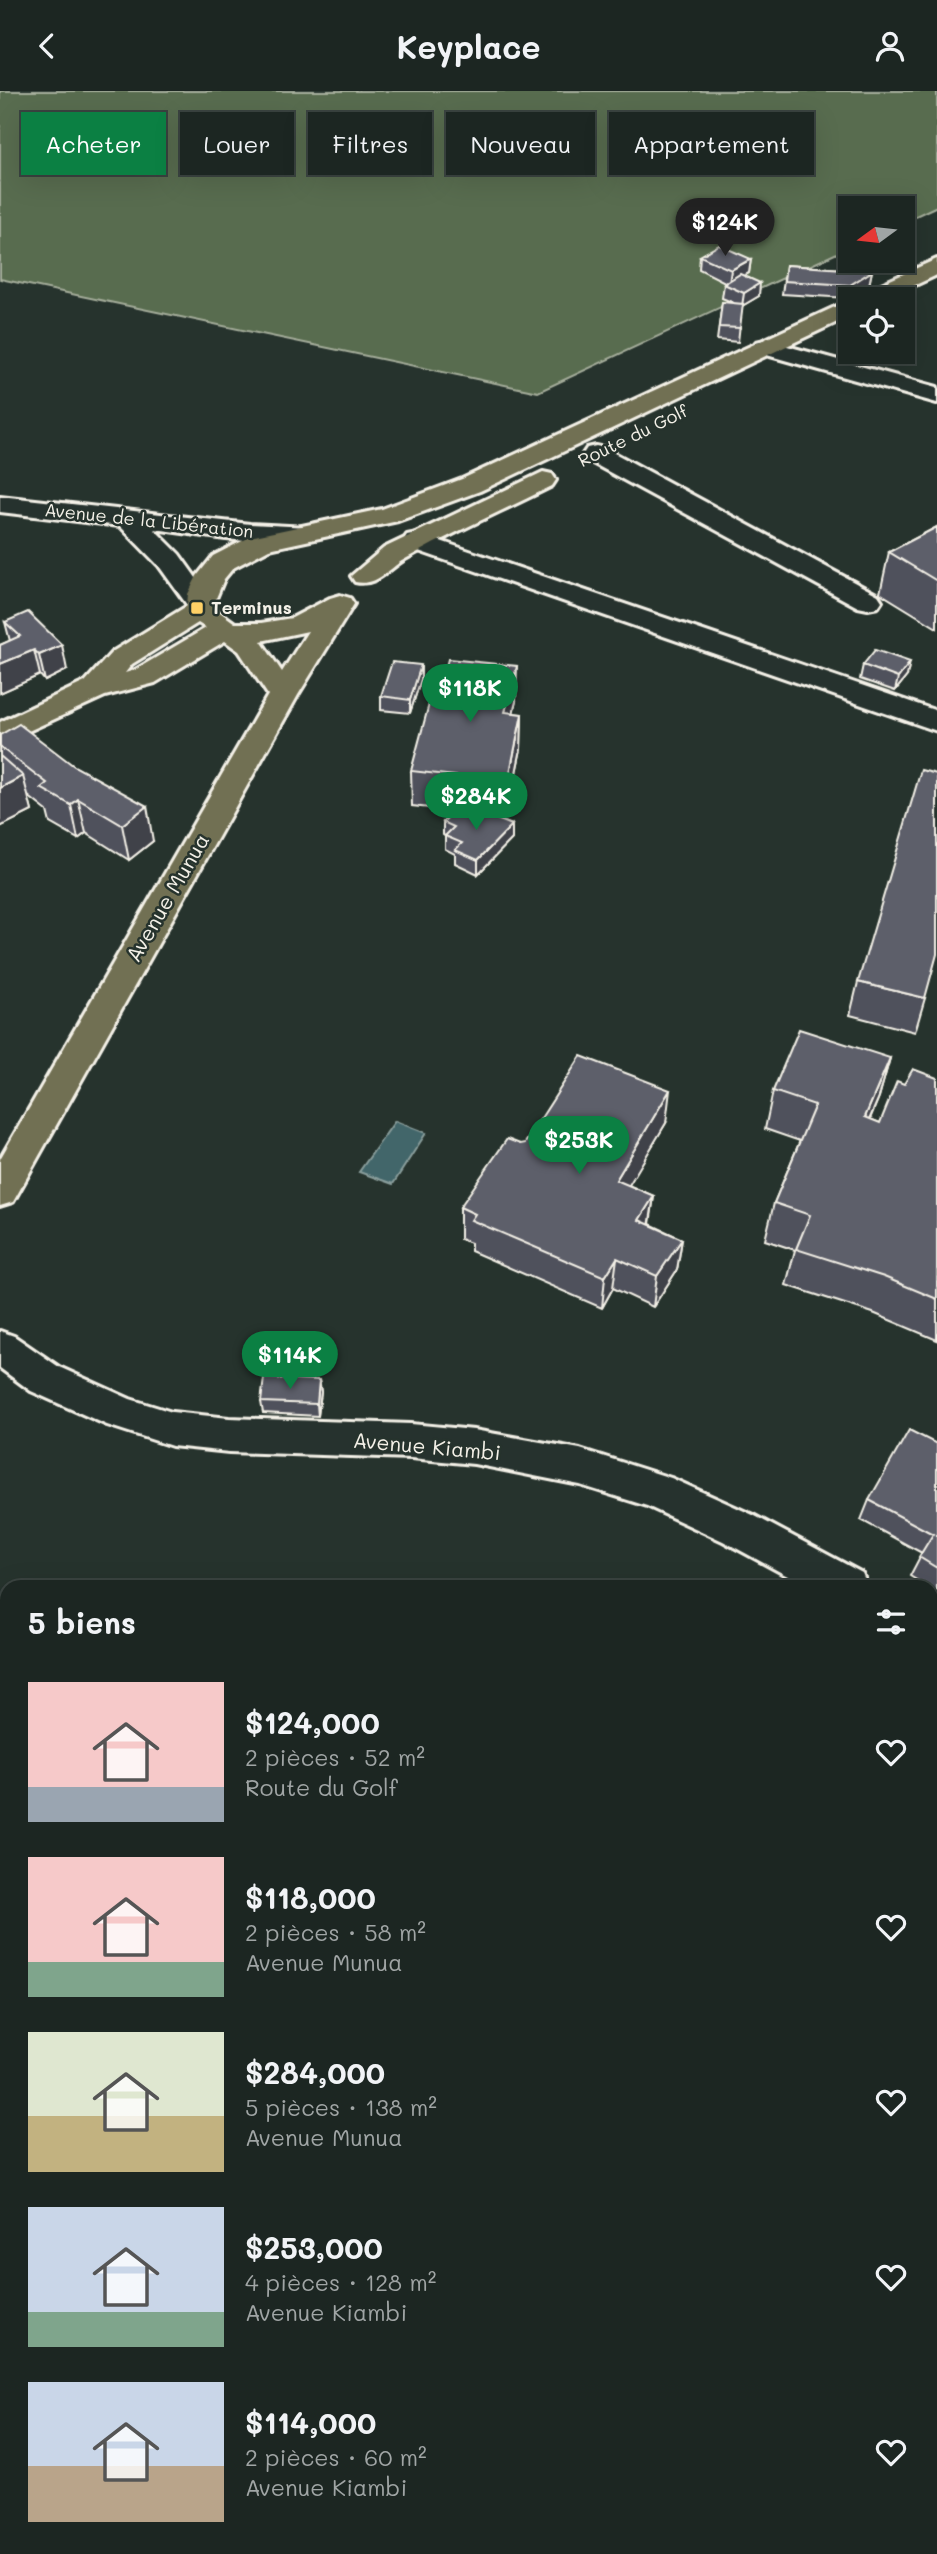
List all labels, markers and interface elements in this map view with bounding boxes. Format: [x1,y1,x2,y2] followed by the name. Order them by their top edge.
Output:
[396,25,541,67] text: Keyplace
[28,27,66,65] icon: back
[871,27,909,65] icon: person
[21,112,166,175] chip: Acheter
[180,112,294,175] chip: Louer
[308,112,432,175] chip: Filtres
[446,112,595,175] chip: Nouveau
[609,112,814,175] chip: Appartement
[838,196,915,273] north arrow
[838,196,915,364] map controls
[676,199,774,258] pin: $124K
[692,206,758,236] text: $124K
[838,287,915,364] button: locate
[574,398,692,472] street label: Route du Golf
[44,497,255,543] street label: Avenue de la Libération
[211,595,292,619] place label: Terminus
[189,600,205,616] marker: Terminus
[421,665,519,724] pin: $118K
[438,672,502,702] text: $118K
[427,773,525,832] pin: $284K
[440,780,512,810] text: $284K
[119,828,214,966] street label: Avenue Munua
[530,1117,628,1176] pin: $253K
[544,1124,614,1154] text: $253K
[241,1331,339,1391] pin: $114K
[258,1339,322,1369] text: $114K
[352,1426,502,1465] street label: Avenue Kiambi
[28,1602,136,1642] text: 5 biens
[872,1603,910,1641] icon: filters
[245,1702,380,1742] text: $124,000
[84,1710,168,1794] icon: home
[872,1733,910,1771] icon: heart
[245,1742,425,1772] text: 2 pièces · 52 m²
[245,1772,398,1802] text: Route du Golf
[245,1877,376,1917] text: $118,000
[84,1885,168,1969] icon: home
[872,1908,910,1946] icon: heart
[245,1917,426,1947] text: 2 pièces · 58 m²
[245,1947,403,1977] text: Avenue Munua
[245,2052,385,2092] text: $284,000
[84,2060,168,2144] icon: home
[872,2083,910,2121] icon: heart
[245,2092,437,2122] text: 5 pièces · 138 m²
[245,2122,403,2152] text: Avenue Munua
[245,2227,383,2267] text: $253,000
[84,2235,168,2319] icon: home
[872,2258,910,2296] icon: heart
[245,2267,436,2297] text: 4 pièces · 128 m²
[245,2297,407,2327] text: Avenue Kiambi
[245,2402,376,2442] text: $114,000
[84,2410,168,2494] icon: home
[872,2433,910,2471] icon: heart
[245,2442,427,2472] text: 2 pièces · 60 m²
[245,2472,407,2502] text: Avenue Kiambi

